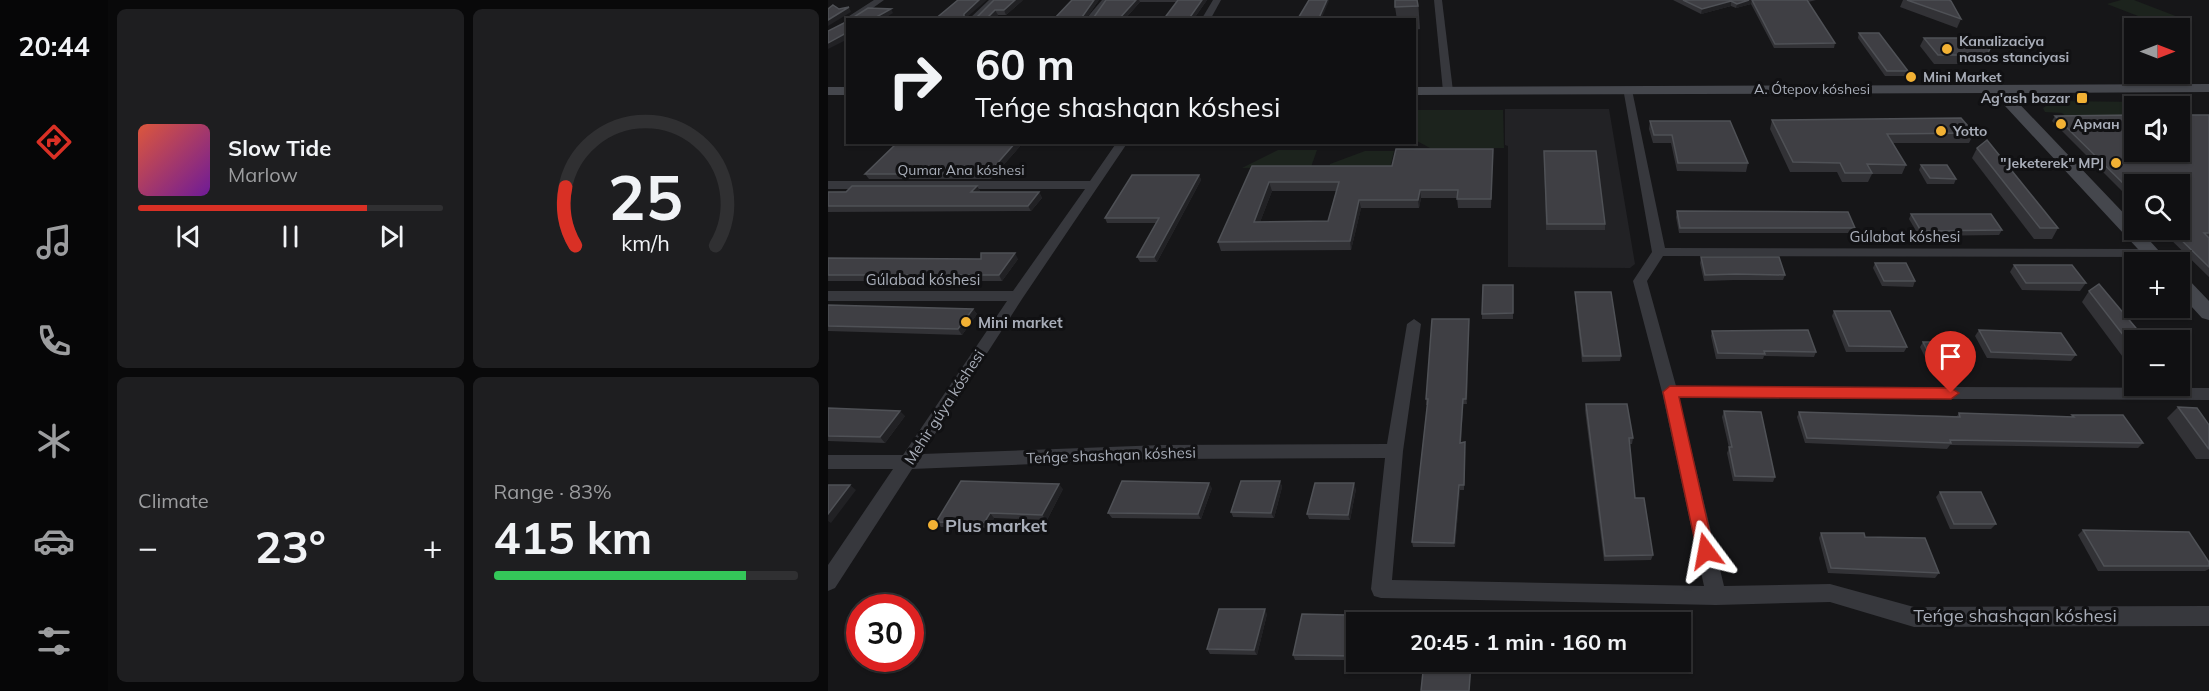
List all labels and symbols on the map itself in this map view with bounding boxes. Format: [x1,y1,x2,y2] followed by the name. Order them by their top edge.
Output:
[2124,18,2190,84] north arrow
[1959,32,2069,66] place label: Kanalizaciya nasos stanciyasi
[1940,42,1954,56] marker: Kanalizaciya nasos stanciyasi
[1923,68,2002,86] place label: Mini Market
[1904,70,1918,84] marker: Mini Market
[1754,80,1870,98] street label: A. Ótepov kóshesi
[1981,89,2070,107] place label: Ag'ash bazar
[2075,91,2089,105] marker: Ag'ash bazar
[2073,115,2120,133] place label: Арман
[2054,117,2068,131] marker: Арман
[1952,122,1987,140] place label: Yotto
[1934,124,1948,138] marker: Yotto
[2000,154,2104,172] place label: "Jeketerek" MPJ
[2109,156,2123,170] marker: "Jeketerek" MPJ
[898,161,1024,179] street label: Qumar Ana kóshesi
[1850,227,1960,246] street label: Gúlabat kóshesi
[866,270,980,289] street label: Gúlabad kóshesi
[978,313,1063,332] place label: Mini market
[959,315,973,329] marker: Mini market
[1925,331,1976,393] pin
[900,346,988,468] street label: Mehir gúyа kóshesi
[1026,443,1196,467] street label: Teńge shashqan kóshesi
[945,514,1047,537] place label: Plus market
[926,518,940,532] marker: Plus market
[1674,519,1738,583] position arrow
[846,594,924,672] speed limit sign: 30
[1913,604,2117,627] street label: Teńge shashqan kóshesi

